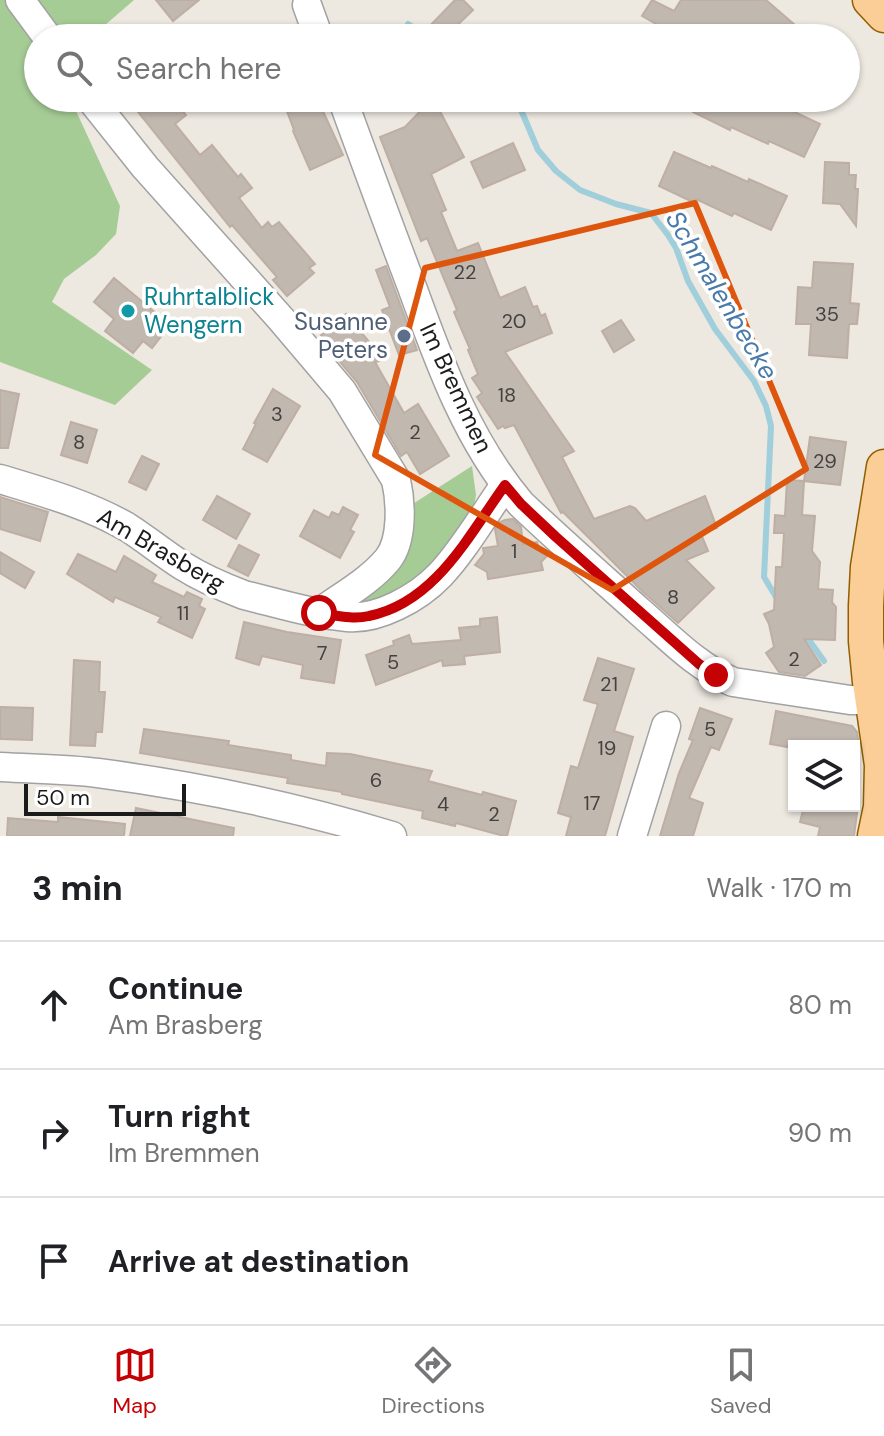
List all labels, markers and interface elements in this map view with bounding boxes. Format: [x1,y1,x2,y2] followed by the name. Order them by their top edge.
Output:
[24,24,860,112] search box
[52,46,96,90] icon: search
[116,49,282,88] text: Search here
[658,204,786,386] water label: Schmalenbecke
[453,259,477,285] house number: 22
[144,281,274,340] place label: Ruhrtalblick Wengern
[815,301,839,327] house number: 35
[119,302,137,320] marker: Ruhrtalblick Wengern
[294,306,388,365] place label: Susanne Peters
[502,308,527,334] house number: 20
[413,318,500,458] street label: Im Bremmen
[395,327,413,345] marker: Susanne Peters
[498,382,516,408] house number: 18
[271,401,283,427] house number: 3
[409,419,421,445] house number: 2
[73,429,85,455] house number: 8
[813,448,837,474] house number: 29
[92,500,231,599] street label: Am Brasberg
[511,538,517,564] house number: 1
[667,584,679,610] house number: 8
[301,595,337,631] route start
[177,600,189,626] house number: 11
[317,640,327,666] house number: 7
[788,646,800,672] house number: 2
[387,649,399,675] house number: 5
[698,657,734,693] route end
[600,671,618,697] house number: 21
[704,716,716,742] house number: 5
[598,735,616,761] house number: 19
[788,740,860,812] map controls
[788,740,860,812] button: layers
[370,767,382,793] house number: 6
[24,780,186,816] scale bar
[36,783,90,812] text: 50 m
[584,790,600,816] house number: 17
[437,791,449,817] house number: 4
[488,801,500,827] house number: 2
[32,866,123,911] text: 3 min
[707,871,852,905] text: Walk · 170 m
[108,969,243,1008] text: Continue
[32,983,76,1027] icon: ahead
[788,988,852,1022] text: 80 m
[108,1008,263,1042] text: Am Brasberg
[108,1097,251,1136] text: Turn right
[32,1111,76,1155] icon: right
[788,1116,852,1150] text: 90 m
[108,1136,260,1170] text: Im Bremmen
[32,1239,76,1283] icon: arrive
[108,1242,409,1281] text: Arrive at destination
[112,1343,157,1420] tab: Map
[382,1343,485,1420] tab: Directions
[710,1343,772,1420] tab: Saved

